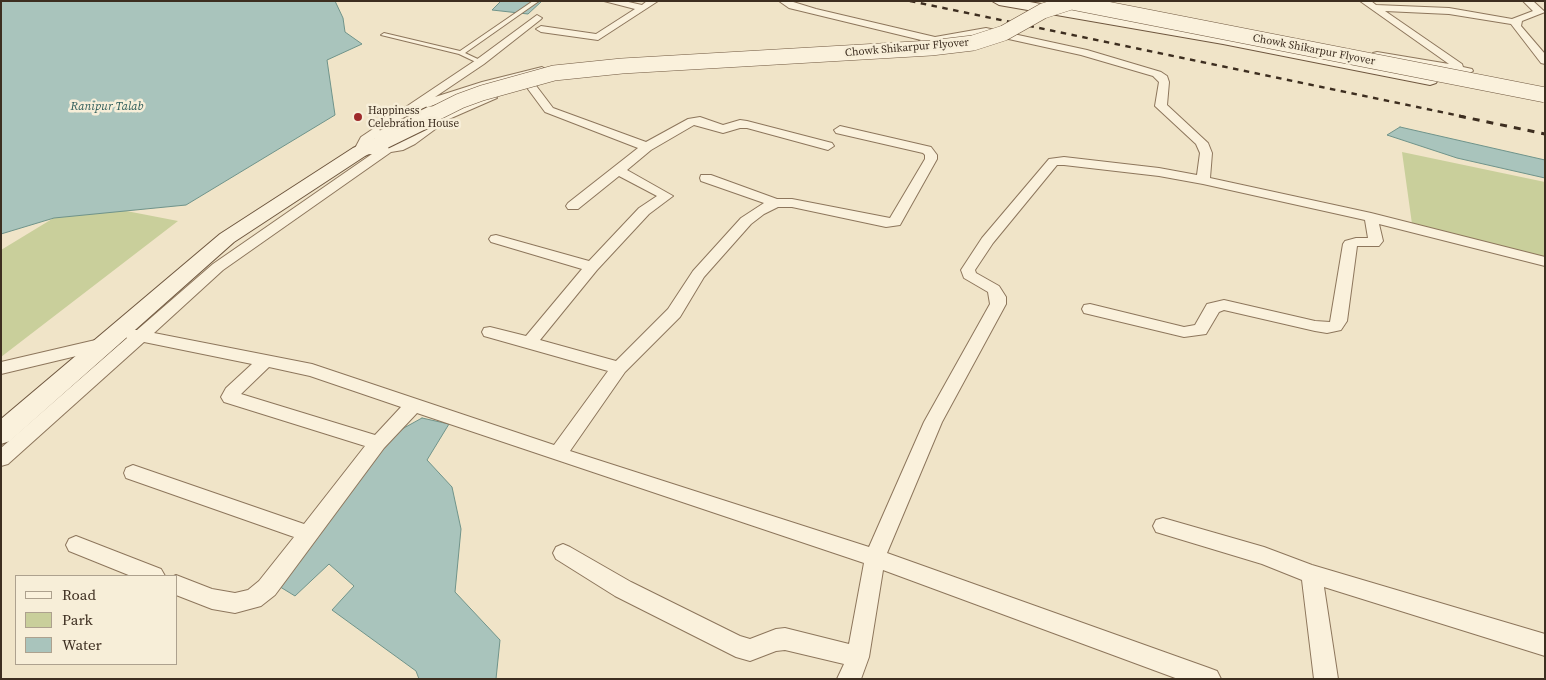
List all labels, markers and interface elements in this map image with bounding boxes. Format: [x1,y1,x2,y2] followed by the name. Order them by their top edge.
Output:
[1252,32,1376,68] street label: Chowk Shikarpur Flyover
[844,36,970,60] street label: Chowk Shikarpur Flyover
[70,100,144,114] water label: Ranipur Talab
[368,104,459,130] place label: Happiness Celebration House
[352,111,364,123] marker: Happiness Celebration House
[15,575,178,665] legend
[62,584,96,605] text: Road
[62,609,93,630] text: Park
[62,634,102,655] text: Water

